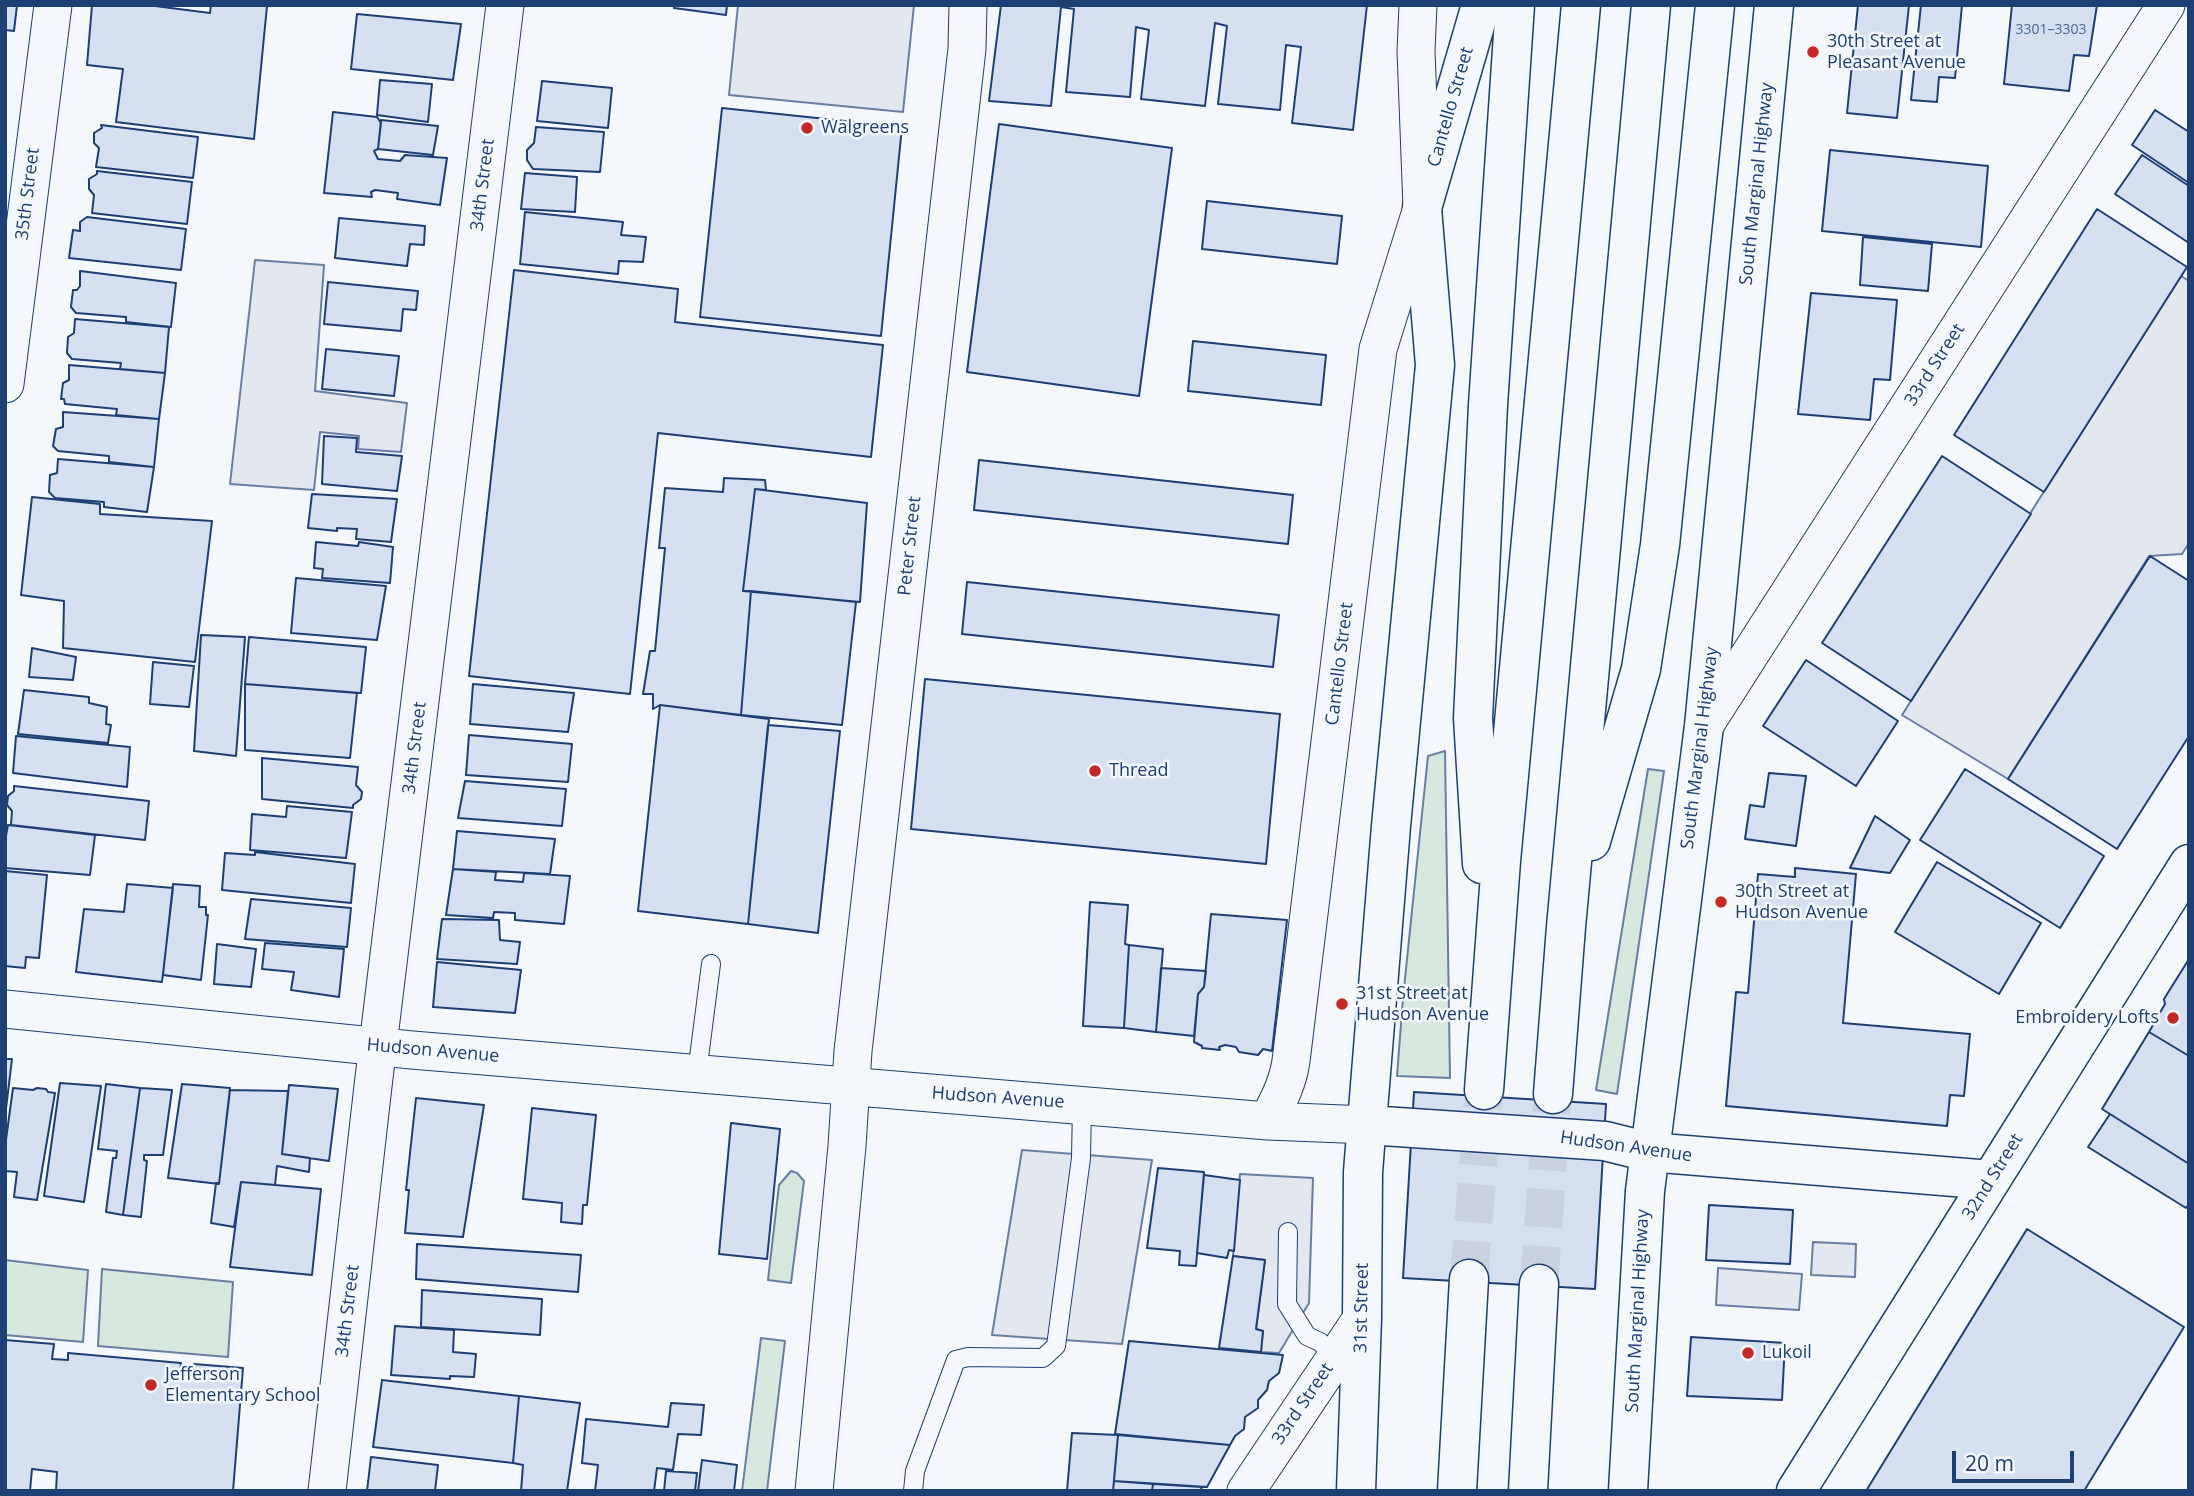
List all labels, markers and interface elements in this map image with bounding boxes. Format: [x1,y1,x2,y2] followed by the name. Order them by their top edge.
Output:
[2015,22,2087,38] house number: 3301–3303
[1827,31,1966,74] place label: 30th Street at Pleasant Avenue
[1805,44,1821,60] marker: 30th Street at Pleasant Avenue
[1424,45,1478,169] street label: Cantello Street
[1736,82,1778,286] street label: South Marginal Highway
[821,117,909,139] place label: Walgreens
[799,120,815,136] marker: Walgreens
[467,138,499,232] street label: 34th Street
[12,147,44,241] street label: 35th Street
[1900,320,1970,410] street label: 33rd Street
[894,495,926,597] street label: Peter Street
[1322,601,1358,727] street label: Cantello Street
[1677,646,1723,850] street label: South Marginal Highway
[399,701,431,795] street label: 34th Street
[1109,760,1168,782] place label: Thread
[1087,763,1103,779] marker: Thread
[1735,881,1868,924] place label: 30th Street at Hudson Avenue
[1713,894,1729,910] marker: 30th Street at Hudson Avenue
[1356,983,1489,1026] place label: 31st Street at Hudson Avenue
[1334,996,1350,1012] marker: 31st Street at Hudson Avenue
[2015,1007,2159,1029] place label: Embroidery Lofts
[2165,1010,2181,1026] marker: Embroidery Lofts
[366,1034,500,1068] street label: Hudson Avenue
[931,1083,1065,1113] street label: Hudson Avenue
[1559,1127,1693,1167] street label: Hudson Avenue
[1958,1130,2028,1224] street label: 32nd Street
[1622,1209,1654,1413] street label: South Marginal Highway
[1350,1263,1374,1353] street label: 31st Street
[332,1264,364,1358] street label: 34th Street
[1762,1342,1812,1364] place label: Lukoil
[1740,1345,1756,1361] marker: Lukoil
[1268,1359,1338,1449] street label: 33rd Street
[165,1364,321,1406] place label: Jefferson Elementary School
[143,1377,159,1393] marker: Jefferson Elementary School
[1956,1436,2078,1480] scale bar
[1965,1449,2014,1477] text: 20 m

